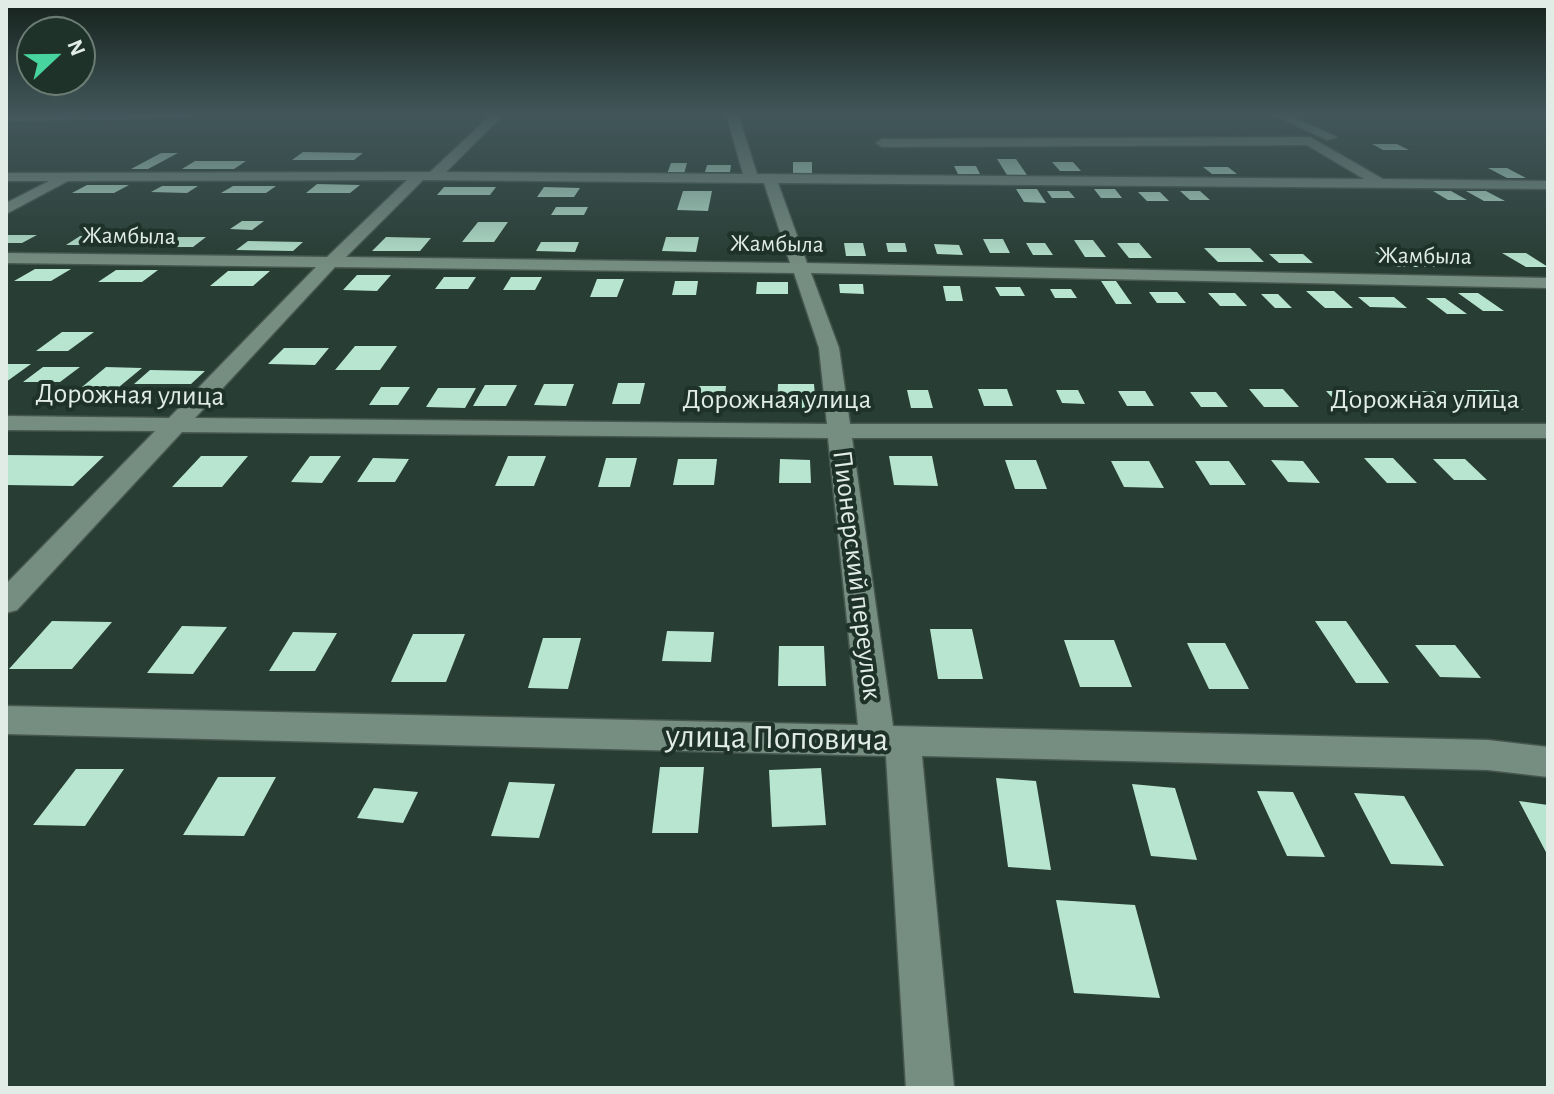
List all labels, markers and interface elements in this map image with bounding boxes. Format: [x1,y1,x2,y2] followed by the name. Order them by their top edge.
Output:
[16,16,96,96] north arrow
[63,37,89,59] text: N
[82,221,176,251] street label: Жамбыла
[730,229,824,259] street label: Жамбыла
[1378,241,1472,271] street label: Жамбыла
[35,377,225,413] street label: Дорожная улица
[683,383,871,417] street label: Дорожная улица
[1331,383,1519,417] street label: Дорожная улица
[825,448,889,702] street label: Пионерский переулок
[665,716,889,760] street label: улица Поповича

